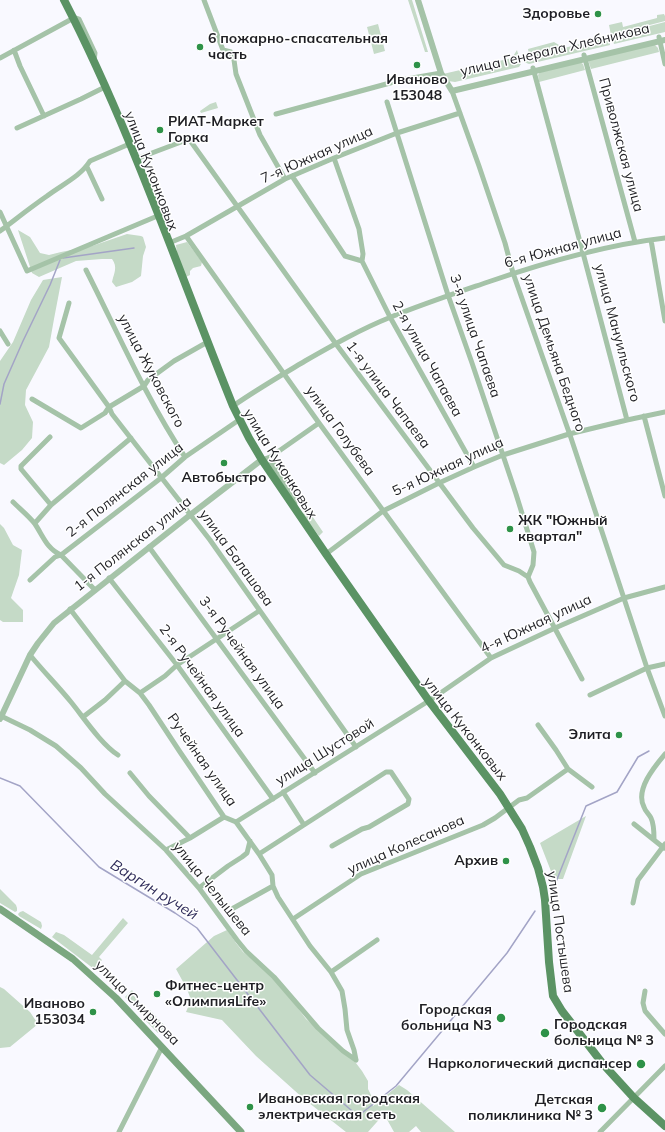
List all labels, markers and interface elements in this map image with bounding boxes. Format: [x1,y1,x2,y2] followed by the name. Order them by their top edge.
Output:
[522,6,590,22] place label: Здоровье
[593,9,603,19] marker: Здоровье
[459,20,651,80] street label: улица Генерала Хлебникова
[208,31,388,64] place label: 6 пожарно-спасательная часть
[195,42,205,52] marker: 6 пожарно-спасательная часть
[412,60,422,70] marker: Иваново 153048
[386,72,448,104] place label: Иваново 153048
[595,76,647,214] street label: Приволжская улица
[121,109,181,233] street label: улица Куконковых
[168,114,264,146] place label: РИАТ-Маркет Горка
[258,123,376,187] street label: 7-я Южная улица
[155,125,165,135] marker: РИАТ-Маркет Горка
[503,224,623,272] street label: 6-я Южная улица
[590,262,644,404] street label: улица Мануильского
[446,272,504,400] street label: 3-я улица Чапаева
[519,272,589,434] street label: улица Демьяна Бедного
[388,298,466,420] street label: 2-я улица Чапаева
[114,311,188,431] street label: улица Жуковского
[342,338,434,452] street label: 1-я улица Чапаева
[302,383,378,479] street label: улица Голубева
[239,406,321,522] street label: улица Куконковых
[390,434,506,500] street label: 5-я Южная улица
[63,439,187,541] street label: 2-я Полянская улица
[219,458,229,468] marker: Автобыстро
[182,470,266,486] place label: Автобыстро
[71,493,195,595] street label: 1-я Полянская улица
[195,506,277,610] street label: улица Балашова
[518,513,608,546] place label: ЖК "Южный квартал"
[505,524,515,534] marker: ЖК "Южный квартал"
[478,591,594,657] street label: 4-я Южная улица
[195,593,289,713] street label: 3-я Ручейная улица
[155,621,249,741] street label: 2-я Ручейная улица
[419,674,511,784] street label: улица Куконковых
[164,710,240,810] street label: Ручейная улица
[273,715,377,789] street label: улица Шустовой
[569,727,611,743] place label: Элита
[614,730,624,740] marker: Элита
[345,812,467,878] street label: улица Колесанова
[169,839,255,939] street label: улица Челышева
[454,853,498,869] place label: Архив
[107,856,201,924] water label: Варгин ручей
[501,856,511,866] marker: Архив
[543,870,577,994] street label: улица Постышева
[91,957,183,1049] street label: улица Смирнова
[165,978,266,1010] place label: Фитнес-центр «ОлимпияLife»
[152,989,162,999] marker: Фитнес-центр «ОлимпияLife»
[24,996,85,1028] place label: Иваново 153034
[401,1002,492,1034] place label: Городская больница N3
[88,1007,98,1017] marker: Иваново 153034
[495,1012,507,1024] marker: Городская больница N3
[554,1017,654,1050] place label: Городская больница № 3
[539,1027,551,1039] marker: Городская больница № 3
[428,1056,632,1072] place label: Наркологический диспансер
[635,1058,647,1070] marker: Наркологический диспансер
[258,1091,420,1124] place label: Ивановская городская электрическая сеть
[468,1092,593,1124] place label: Детская поликлиника № 3
[245,1102,255,1112] marker: Ивановская городская электрическая сеть
[596,1102,608,1114] marker: Детская поликлиника № 3

